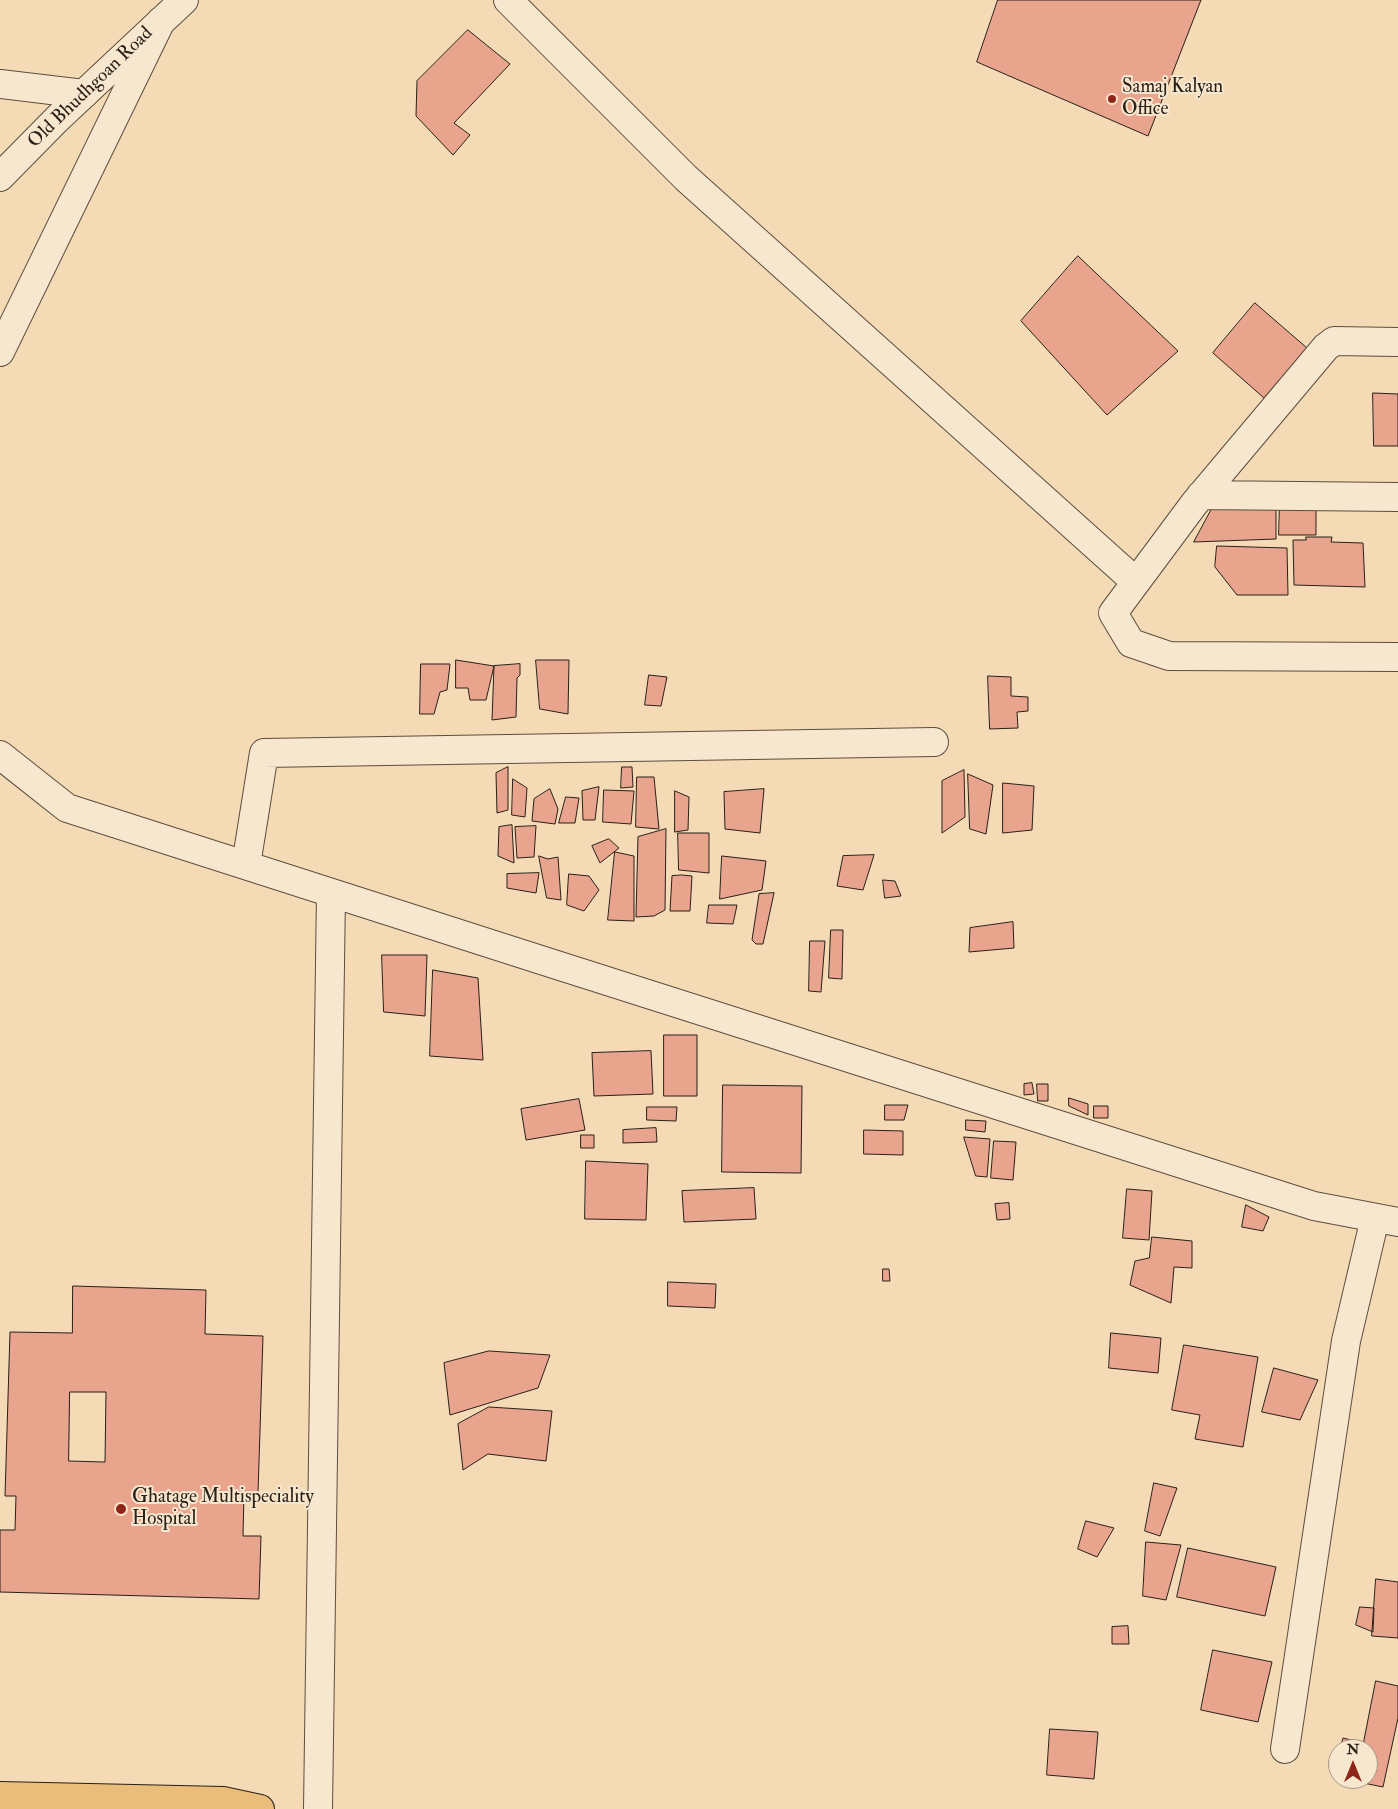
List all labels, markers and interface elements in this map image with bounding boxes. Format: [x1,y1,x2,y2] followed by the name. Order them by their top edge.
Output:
[24,23,158,153] street label: Old Bhudhgoan Road
[1122,77,1223,121] place label: Samaj Kalyan Office
[1106,93,1118,105] marker: Samaj Kalyan Office
[132,1487,314,1531] place label: Ghatage Multispeciality Hospital
[114,1502,128,1516] marker: Ghatage Multispeciality Hospital
[1328,1739,1378,1789] north arrow
[1347,1741,1359,1758] text: N

